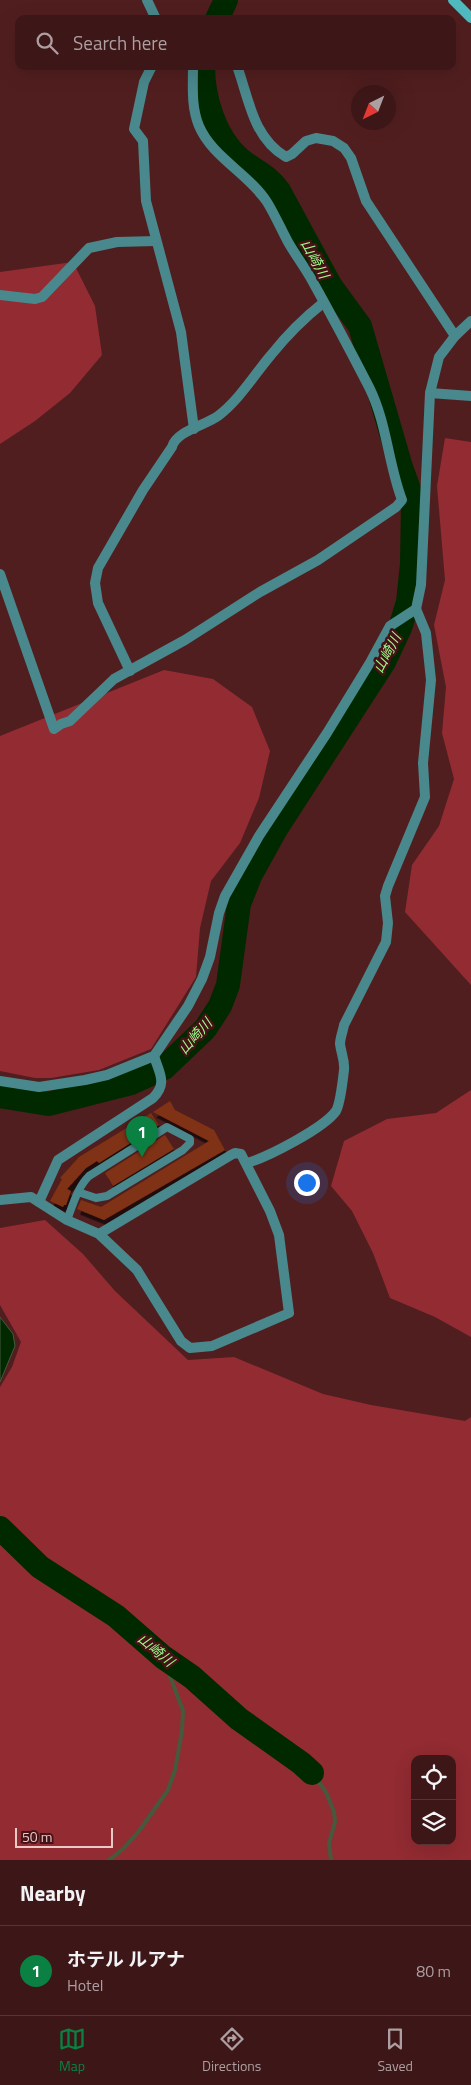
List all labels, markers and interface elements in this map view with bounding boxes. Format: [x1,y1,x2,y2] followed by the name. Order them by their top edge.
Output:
[15,15,456,70] search box
[73,28,167,57] text: Search here
[33,29,61,57] icon: search
[351,85,396,130] north arrow
[296,235,336,284] water label: 山崎川
[367,628,407,676] water label: 山崎川
[173,1012,218,1058] water label: 山崎川
[126,1116,158,1157] pin: 1
[294,1170,320,1196] your location
[133,1628,181,1672] water label: 山崎川
[411,1755,456,1845] map controls
[411,1755,456,1800] button: locate
[411,1800,456,1845] button: layers
[15,1825,112,1848] scale bar
[22,1826,52,1847] text: 50 m
[20,1877,85,1909] text: Nearby
[67,1944,185,1973] text: ホテル ルアナ
[32,1959,40,1983] text: 1
[416,1959,451,1983] text: 80 m
[67,1973,104,1997] text: Hotel
[58,2025,86,2076] tab: Map
[202,2025,261,2076] tab: Directions
[377,2025,413,2076] tab: Saved

